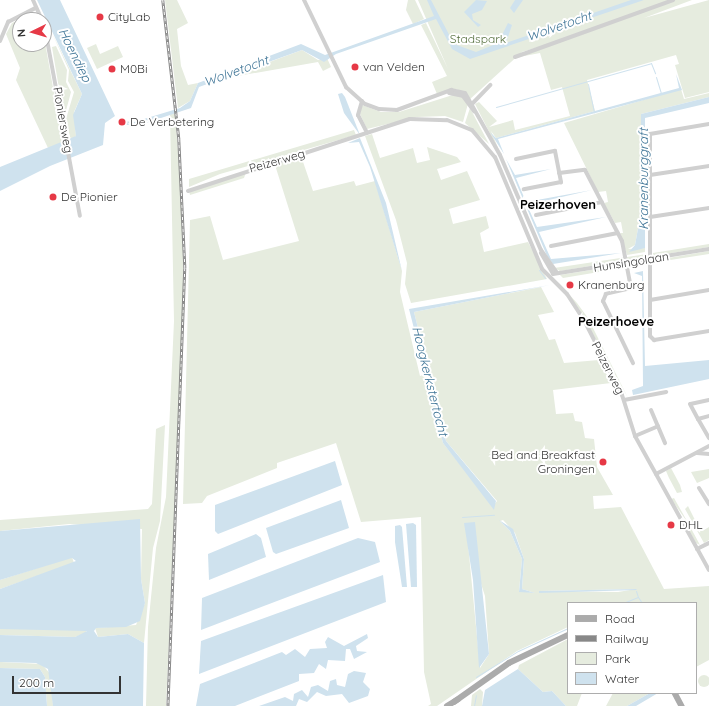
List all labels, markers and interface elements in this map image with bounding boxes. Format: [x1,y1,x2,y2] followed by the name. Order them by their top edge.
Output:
[524,8,594,44] water label: Wolvetocht
[108,10,150,24] place label: CityLab
[12,12,52,52] north arrow
[95,12,105,22] marker: CityLab
[55,26,95,84] water label: Hoendiep
[14,28,28,38] text: N
[450,32,506,46] park label: Stadspark
[201,52,271,90] water label: Wolvetocht
[363,60,425,74] place label: van Velden
[120,62,147,76] place label: M0Bi
[350,62,360,72] marker: van Velden
[107,64,117,74] marker: M0Bi
[50,86,76,154] street label: Pioniersweg
[130,115,214,129] place label: De Verbetering
[117,117,127,127] marker: De Verbetering
[635,128,651,230] water label: Kranenburggraft
[248,146,306,176] street label: Peizerweg
[61,190,118,204] place label: De Pionier
[48,192,58,202] marker: De Pionier
[520,196,596,212] district label: Peizerhoven
[592,249,670,275] street label: Hunsingolaan
[578,278,644,292] place label: Kranenburg
[565,280,575,290] marker: Kranenburg
[578,313,654,329] district label: Peizerhoeve
[409,324,451,438] water label: Hoogkerkstertocht
[589,339,627,397] street label: Peizerweg
[491,448,595,476] place label: Bed and Breakfast Groningen
[598,457,608,467] marker: Bed and Breakfast Groningen
[679,518,703,532] place label: DHL
[666,520,676,530] marker: DHL
[567,602,697,694] legend
[605,611,635,626] text: Road
[605,631,649,646] text: Railway
[605,651,630,666] text: Park
[14,668,123,694] scale bar
[605,671,639,686] text: Water
[19,675,54,690] text: 200 m

